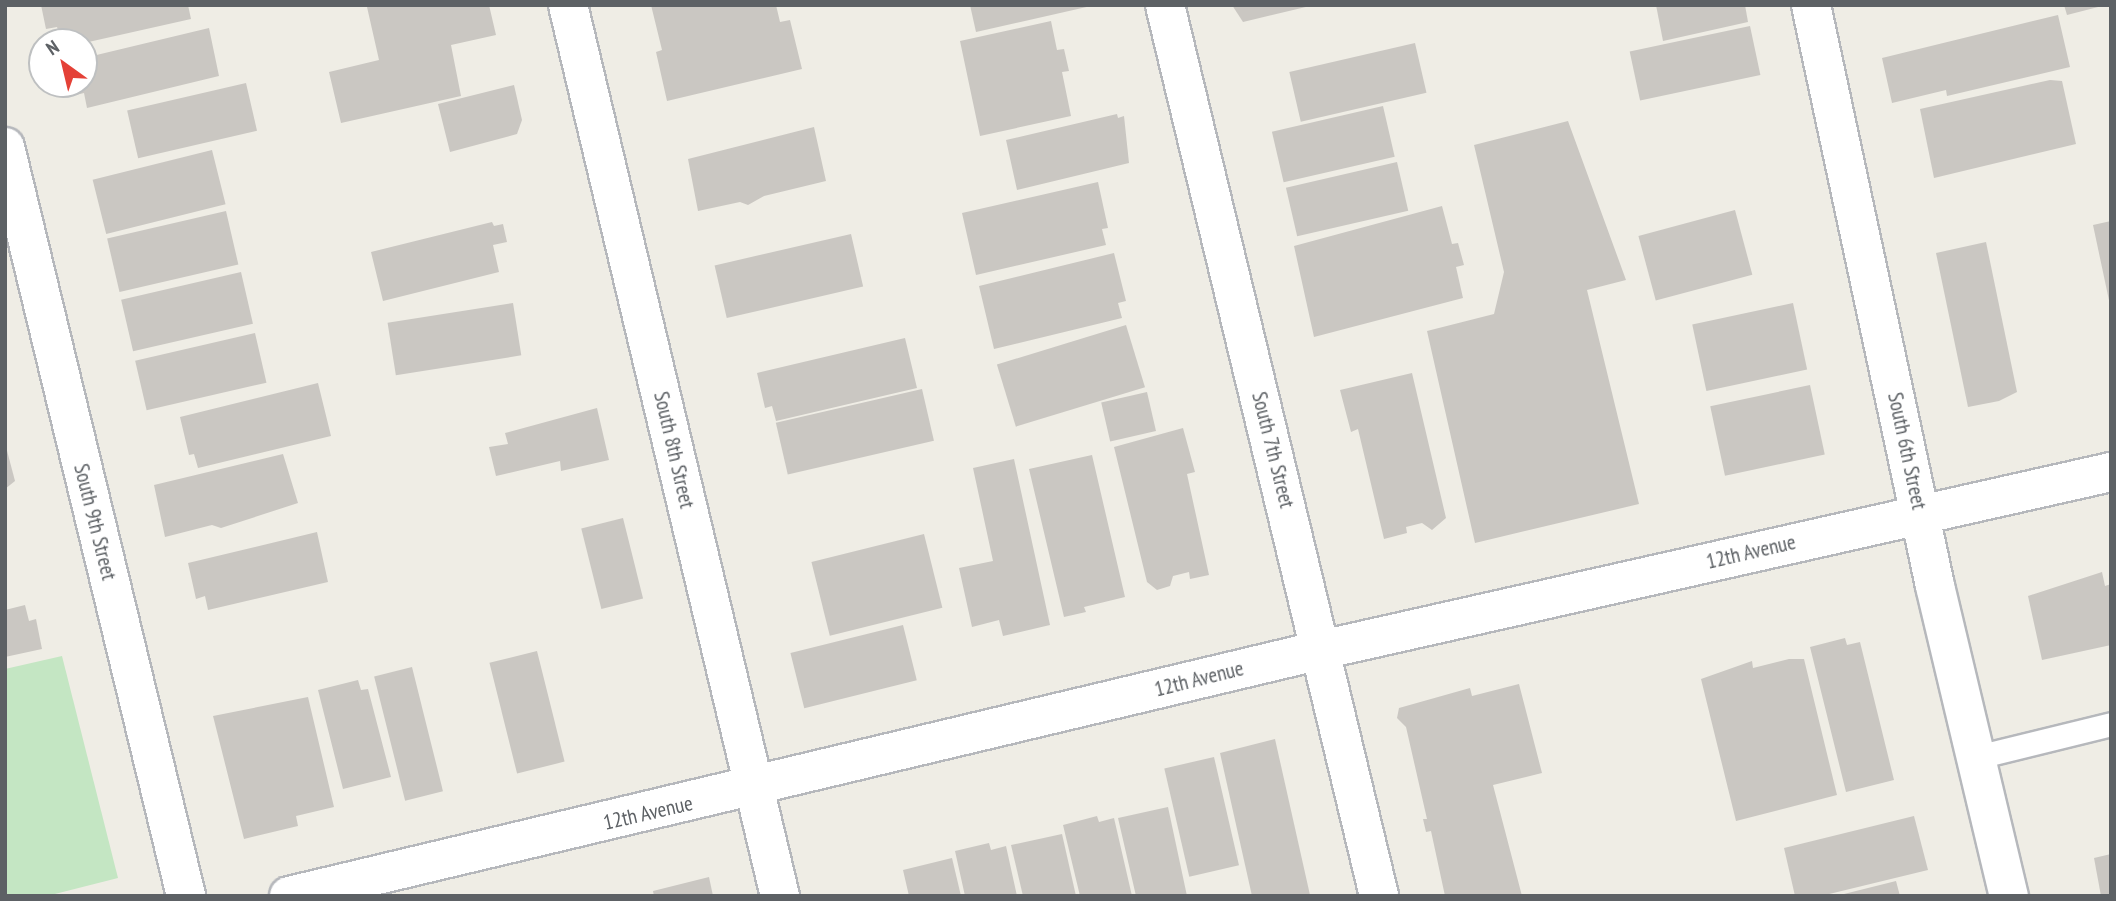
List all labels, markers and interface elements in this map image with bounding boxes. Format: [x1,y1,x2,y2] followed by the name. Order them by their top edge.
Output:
[28,28,98,98] north arrow
[41,34,63,60] text: N
[648,389,700,511] street label: South 8th Street
[1246,389,1300,511] street label: South 7th Street
[1882,390,1932,512] street label: South 6th Street
[68,461,122,583] street label: South 9th Street
[1704,529,1798,575] street label: 12th Avenue
[1152,656,1246,702] street label: 12th Avenue
[601,790,695,836] street label: 12th Avenue

